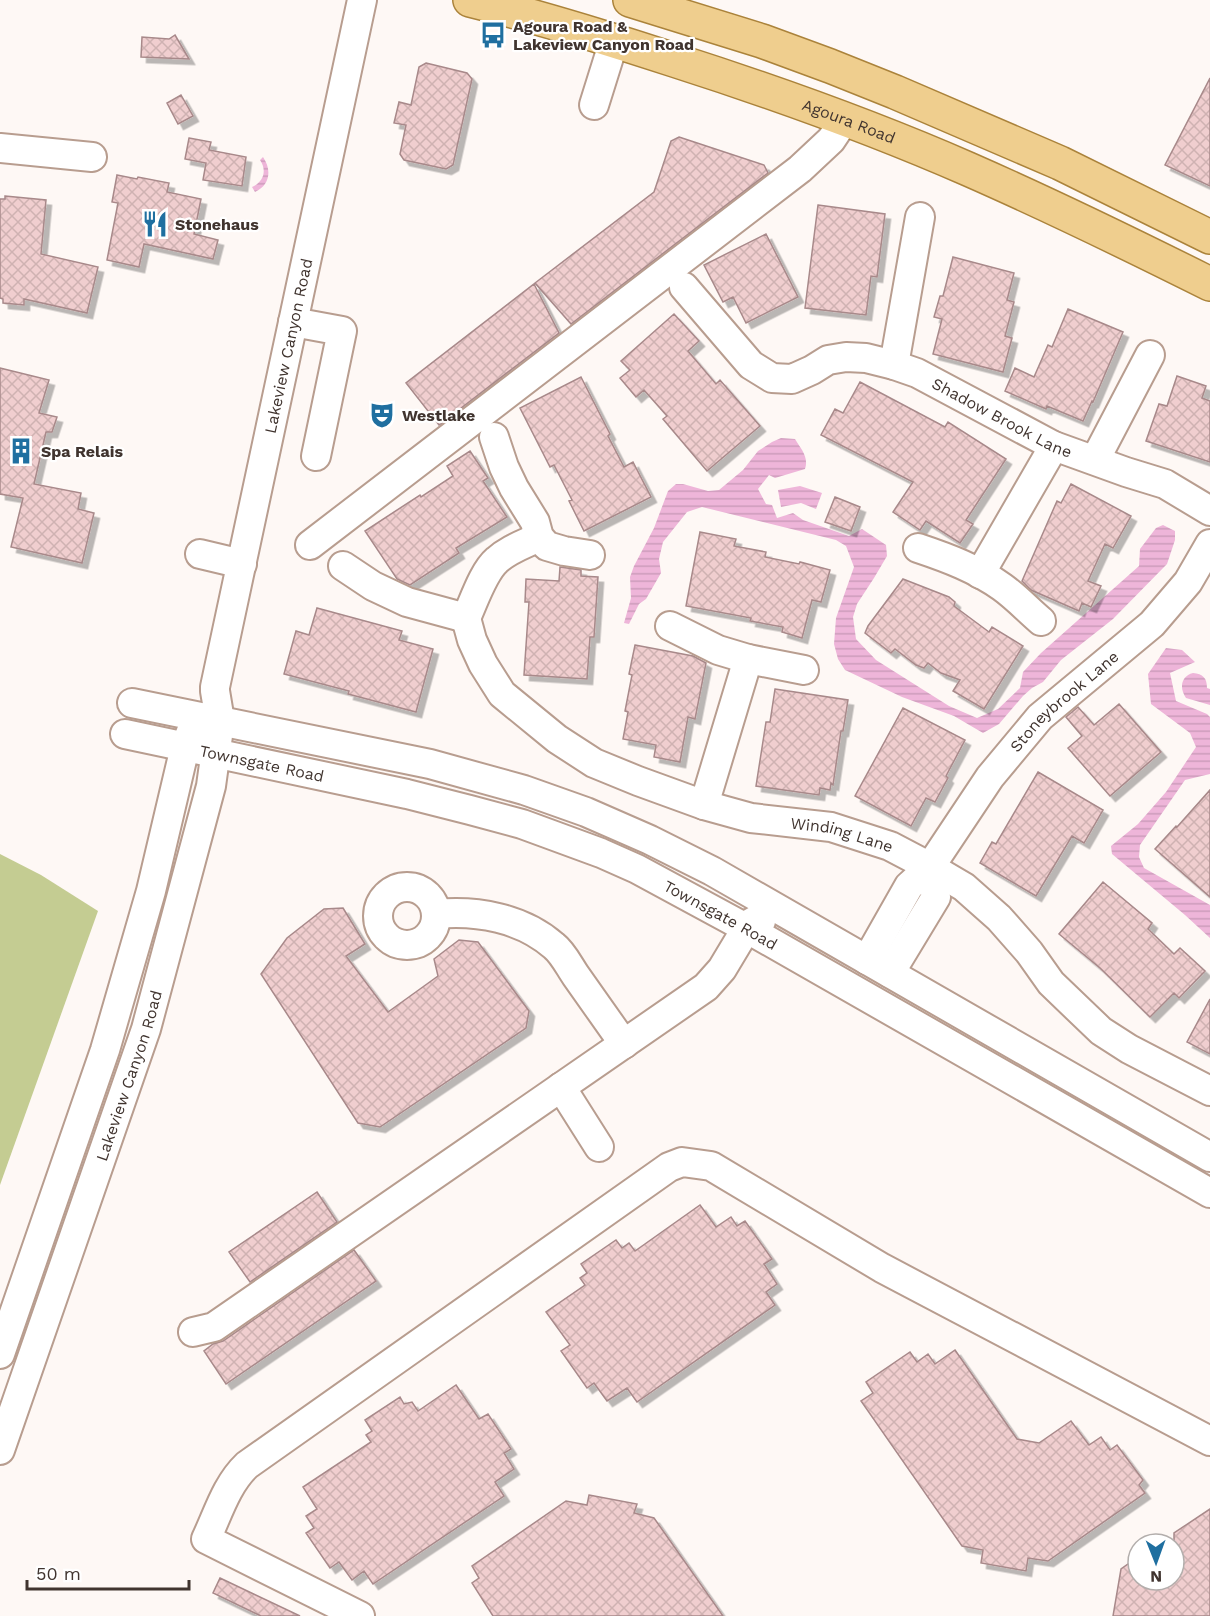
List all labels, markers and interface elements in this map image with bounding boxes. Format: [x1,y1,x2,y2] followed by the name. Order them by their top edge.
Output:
[513,17,694,54] place label: Agoura Road & Lakeview Canyon Road
[478,20,508,50] bus stop icon: Agoura Road & Lakeview Canyon Road
[800,95,898,148] street label: Agoura Road
[140,209,170,239] restaurant icon: Stonehaus
[175,215,259,234] place label: Stonehaus
[260,257,316,435] street label: Lakeview Canyon Road
[929,374,1074,462] street label: Shadow Brook Lane
[367,400,397,430] theatre icon: Westlake
[402,406,475,425] place label: Westlake
[6,436,36,466] building icon: Spa Relais
[41,442,123,461] place label: Spa Relais
[1006,647,1122,756] street label: Stoneybrook Lane
[198,741,326,786] street label: Townsgate Road
[789,814,895,856] street label: Winding Lane
[660,876,781,954] street label: Townsgate Road
[92,988,166,1164] street label: Lakeview Canyon Road
[1126,1532,1186,1592] north arrow
[27,1553,189,1591] scale bar
[36,1563,81,1584] text: 50 m
[1150,1567,1162,1586] text: N

